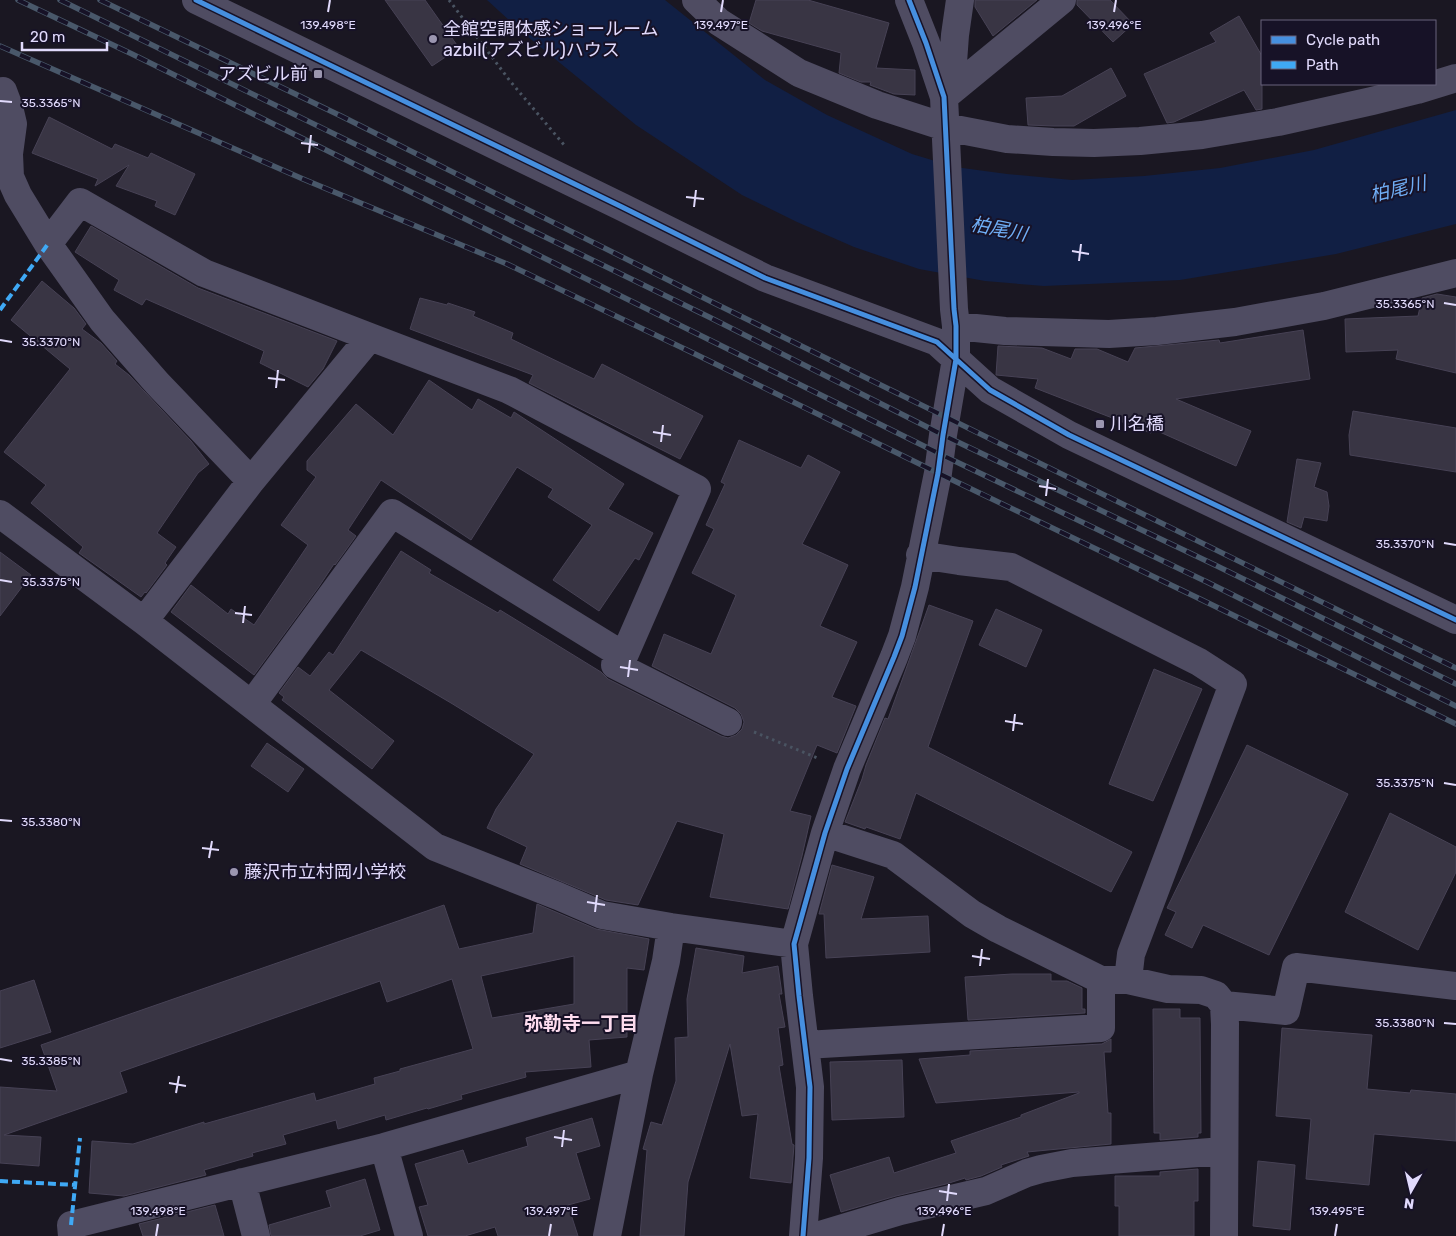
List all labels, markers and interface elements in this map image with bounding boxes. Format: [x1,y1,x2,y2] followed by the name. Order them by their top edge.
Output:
[300,18,356,32] text: 139.498°E
[443,18,658,61] place label: 全館空調体感ショールーム azbil(アズビル)ハウス
[694,18,748,32] text: 139.497°E
[1086,18,1142,32] text: 139.496°E
[22,20,108,52] scale bar
[1261,20,1436,85] legend
[30,28,65,46] text: 20 m
[1306,31,1380,49] text: Cycle path
[427,33,439,45] marker: 全館空調体感ショールーム azbil(アズビル)ハウス
[1306,56,1339,74] text: Path
[218,63,308,85] place label: アズビル前
[312,68,324,80] marker: アズビル前
[21,96,81,110] text: 35.3365°N
[1368,171,1430,207] water label: 柏尾川
[969,212,1031,246] water label: 柏尾川
[1375,297,1435,311] text: 35.3365°N
[22,335,80,349] text: 35.3370°N
[1110,413,1164,435] place label: 川名橋
[1094,418,1106,430] marker: 川名橋
[1376,537,1434,551] text: 35.3370°N
[22,575,80,589] text: 35.3375°N
[1376,776,1434,790] text: 35.3375°N
[21,815,81,829] text: 35.3380°N
[244,861,406,883] place label: 藤沢市立村岡小学校
[228,866,240,878] marker: 藤沢市立村岡小学校
[524,1012,638,1035] district label: 弥勒寺一丁目
[1375,1016,1435,1030] text: 35.3380°N
[21,1054,81,1068] text: 35.3385°N
[1386,1166,1436,1216] north arrow
[1403,1194,1415,1212] text: N
[130,1204,186,1218] text: 139.498°E
[524,1204,578,1218] text: 139.497°E
[916,1204,972,1218] text: 139.496°E
[1309,1204,1365,1218] text: 139.495°E

